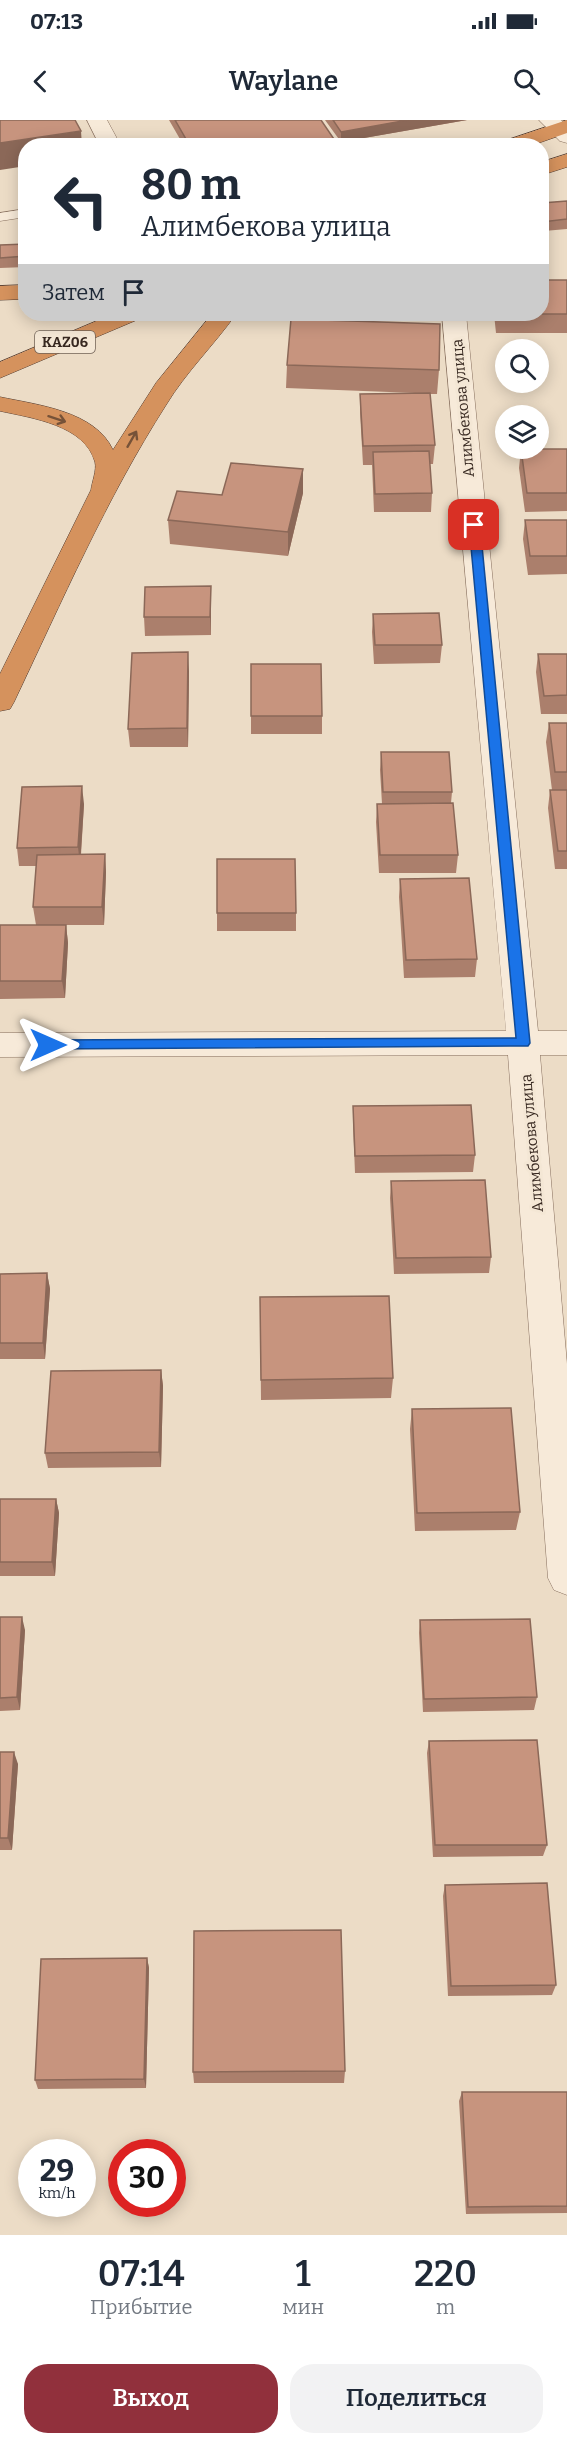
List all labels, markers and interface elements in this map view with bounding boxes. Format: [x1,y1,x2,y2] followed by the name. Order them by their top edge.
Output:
[30,8,83,35] text: 07:13
[24,65,57,98] icon: back
[229,65,338,97] text: Waylane
[510,65,543,98] icon: search
[141,160,241,210] text: 80 m
[42,162,120,240] icon: left
[141,211,391,243] text: Алимбекова улица
[117,276,150,309] icon: arrive
[42,279,105,306] text: Затем
[35,331,95,353] road number: KАZ06
[448,338,478,478] street label: Алимбекова улица
[495,339,549,459] map controls
[495,339,549,393] button: search
[495,405,549,459] button: layers
[47,414,66,425] one-way arrow
[127,431,139,448] one-way arrow
[448,499,499,550] pin
[457,508,490,541] icon: arrive
[16,1013,80,1077] position arrow
[517,1073,547,1213] street label: Алимбекова улица
[108,2139,186,2217] speed limit sign: 30
[40,2153,74,2189] text: 29
[38,2184,76,2202] text: km/h
[98,2252,185,2296] text: 07:14
[296,2252,311,2296] text: 1
[414,2252,477,2296] text: 220
[90,2295,192,2319] text: Прибытие
[282,2295,324,2319] text: мин
[436,2295,455,2319] text: m
[24,2364,278,2433] button: Выход
[290,2364,543,2433] button: Поделиться

